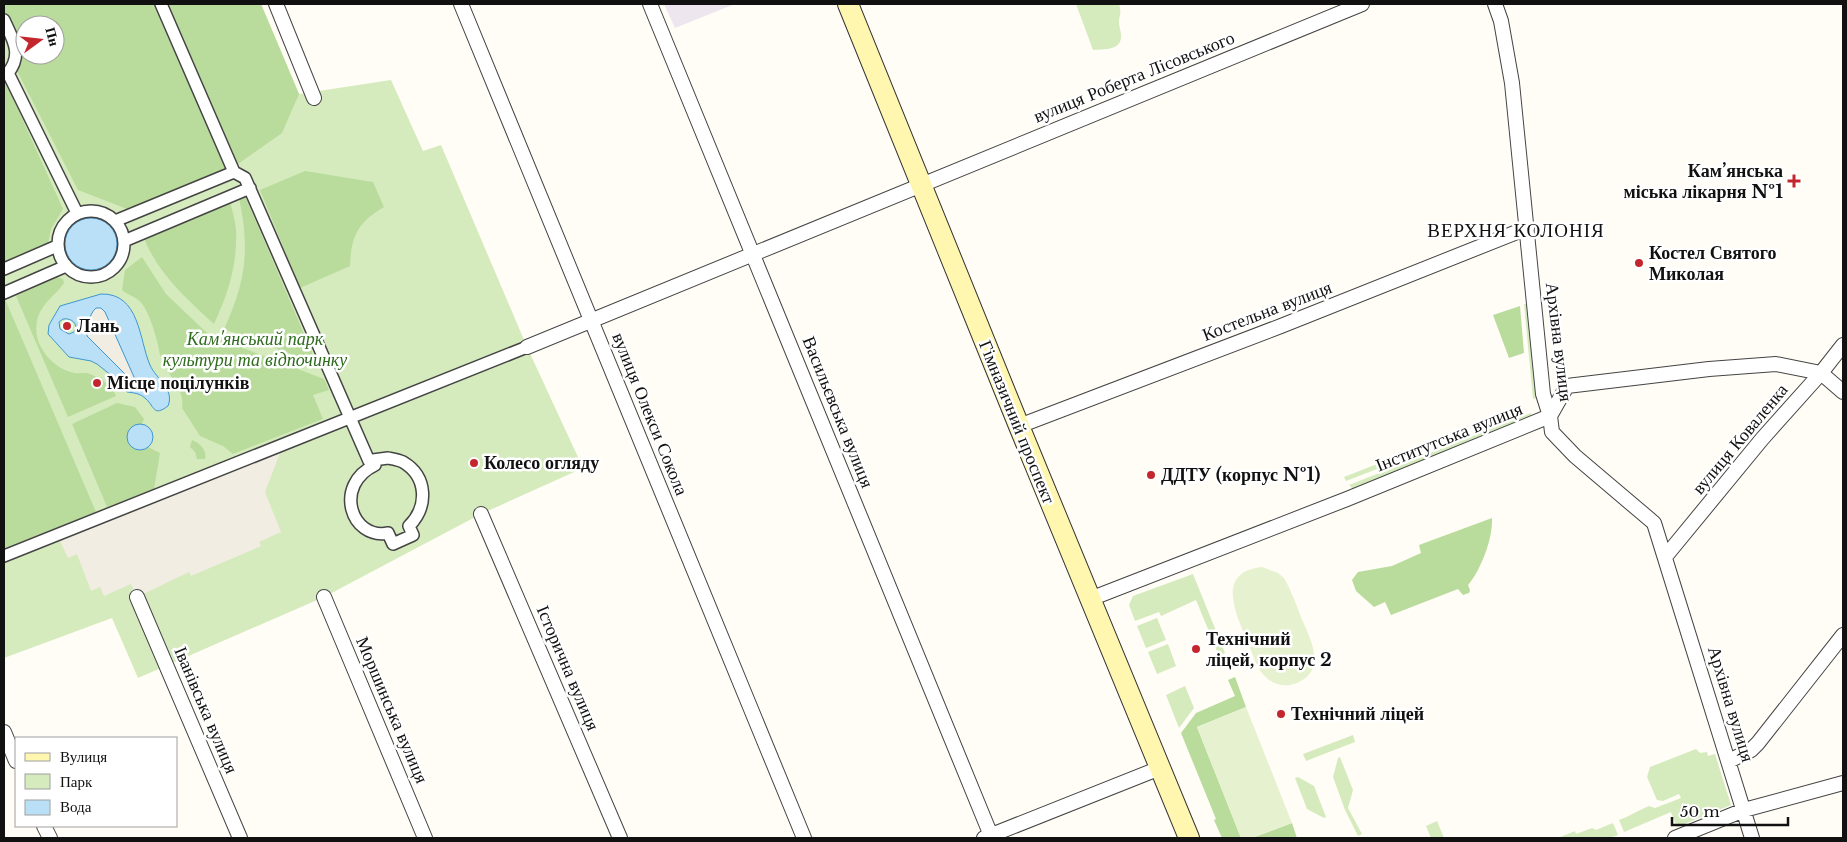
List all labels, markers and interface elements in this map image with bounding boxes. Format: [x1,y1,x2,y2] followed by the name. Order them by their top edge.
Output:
[15,15,65,65] north arrow
[41,25,64,48] text: Пн
[1030,27,1238,127] street label: вулиця Роберта Лісовського
[1624,160,1783,203] place label: Кам’янська міська лікарня №1
[1787,174,1801,188] marker: Кам’янська міська лікарня №1
[1427,219,1605,242] district label: ВЕРХНЯ КОЛОНІЯ
[1649,242,1776,285] place label: Костел Святого Миколая
[1633,257,1645,269] marker: Костел Святого Миколая
[1199,276,1335,346] street label: Костельна вулиця
[1541,281,1577,403] street label: Архівна вулиця
[77,315,120,337] place label: Лань
[61,320,73,332] marker: Лань
[163,328,347,371] park label: Кам'янський парк культури та відпочинку
[607,329,693,499] street label: вулиця Олекси Сокола
[798,333,878,491] street label: Васильєвська вулиця
[974,337,1060,507] street label: Гімназичний проспект
[107,372,250,394] place label: Місце поцілунків
[91,377,103,389] marker: Місце поцілунків
[1687,379,1793,499] street label: вулиця Коваленка
[1372,398,1526,476] street label: Інститутська вулиця
[484,452,599,474] place label: Колесо огляду
[468,457,480,469] marker: Колесо огляду
[1161,464,1321,486] place label: ДДТУ (корпус №1)
[1145,469,1157,481] marker: ДДТУ (корпус №1)
[532,602,604,734] street label: Історична вулиця
[1206,628,1332,671] place label: Технічний ліцей, корпус 2
[351,633,433,787] street label: Моршинська вулиця
[169,643,243,777] street label: Іванівська вулиця
[1190,643,1202,655] marker: Технічний ліцей, корпус 2
[1703,643,1759,765] street label: Архівна вулиця
[1291,703,1424,725] place label: Технічний ліцей
[1275,708,1287,720] marker: Технічний ліцей
[15,737,178,827] legend
[60,747,107,766] text: Вулиця
[60,772,93,791] text: Парк
[1672,794,1788,826] scale bar
[60,797,92,816] text: Вода
[1680,802,1720,821] text: 50 m

